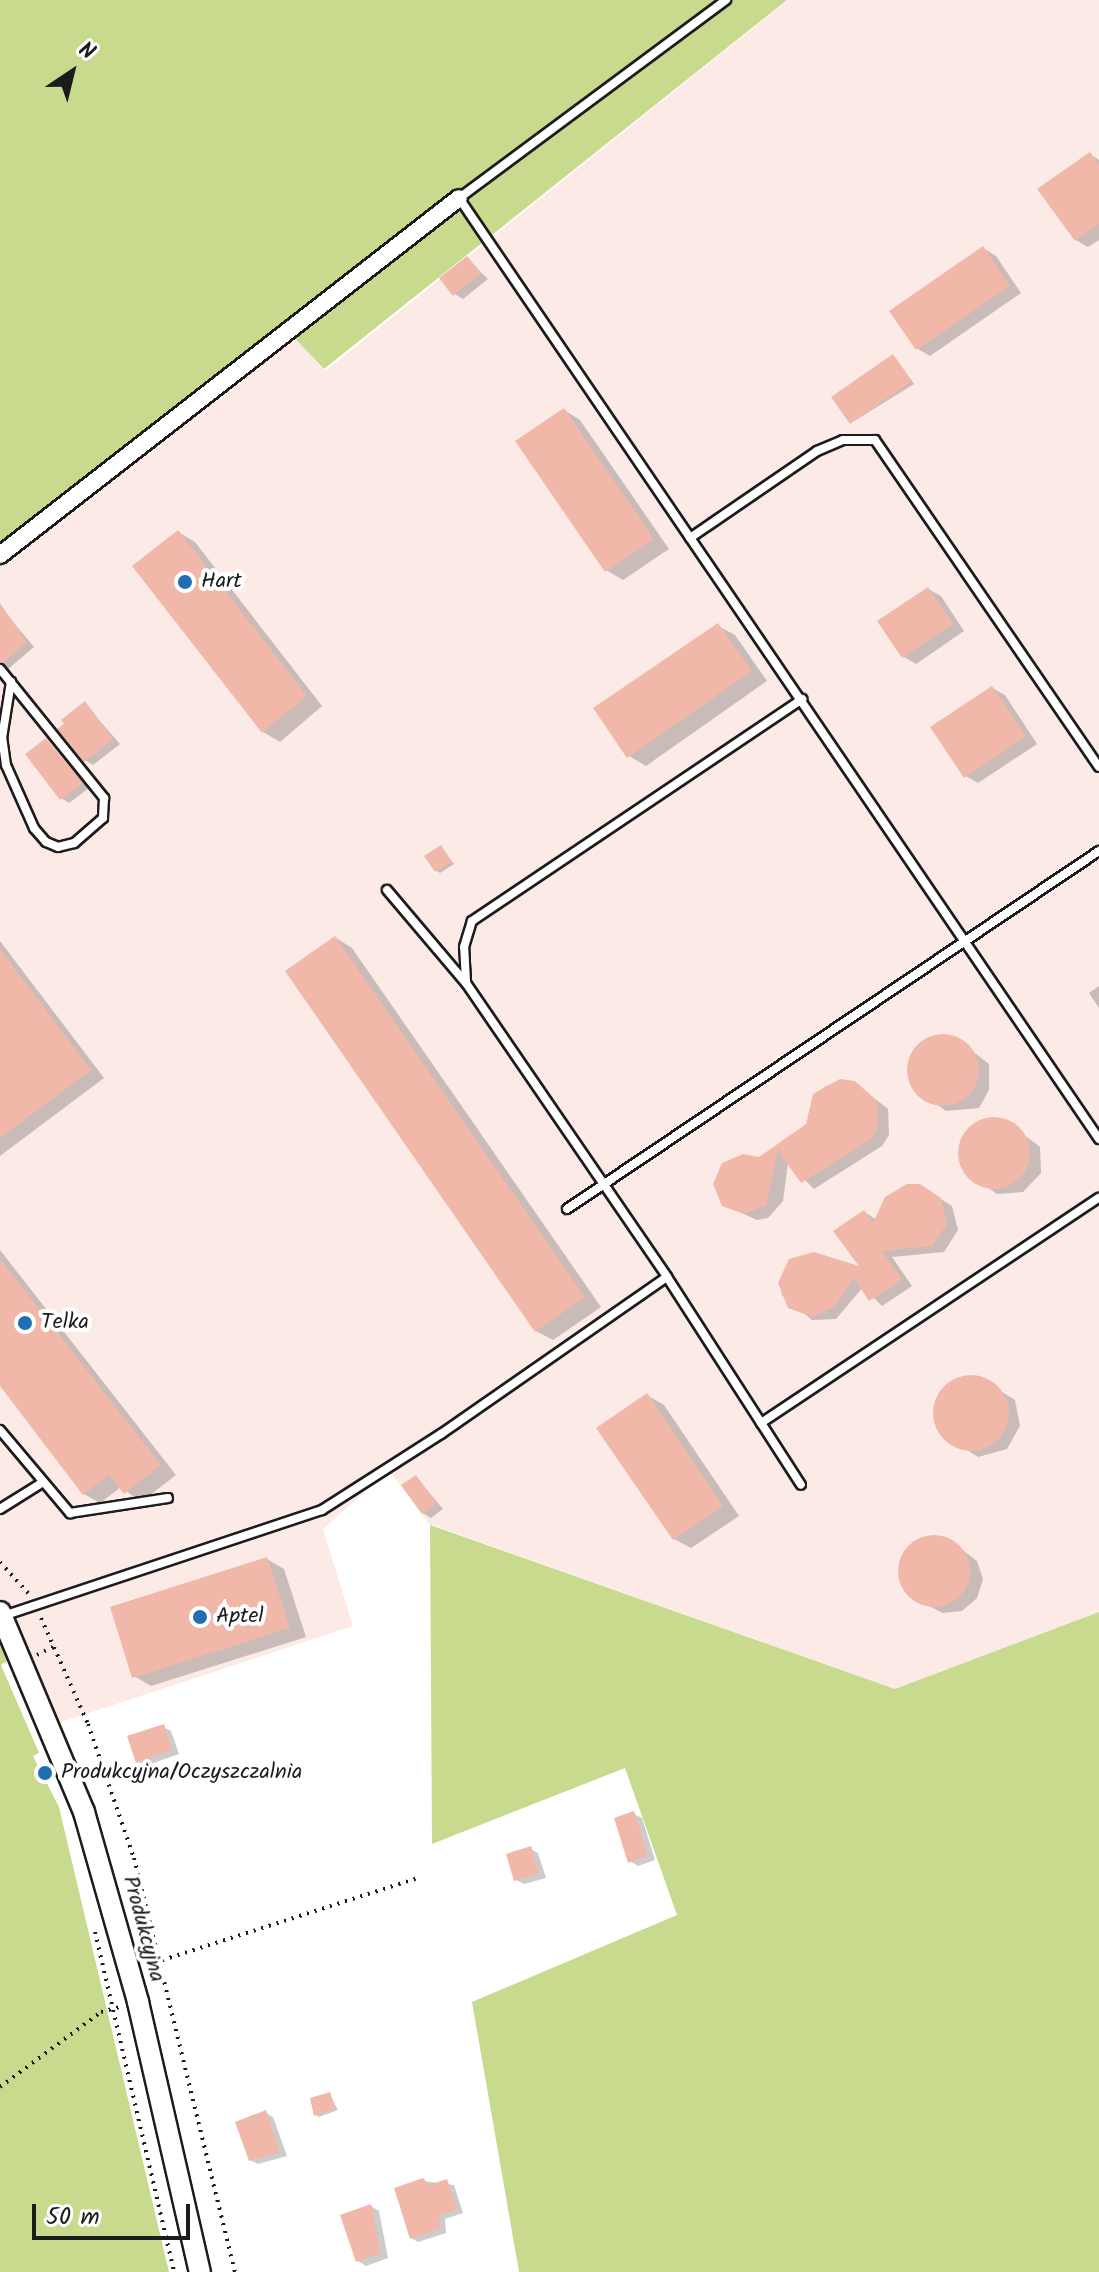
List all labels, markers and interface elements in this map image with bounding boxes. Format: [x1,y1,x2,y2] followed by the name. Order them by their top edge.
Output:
[32,32,112,112] north arrow
[70,34,102,70] text: N
[201,569,242,595] place label: Hart
[176,573,194,591] marker: Hart
[41,1310,89,1336] place label: Telka
[16,1314,34,1332] marker: Telka
[216,1604,264,1630] place label: Aptel
[191,1608,209,1626] marker: Aptel
[61,1760,302,1786] place label: Produkcyjna/Oczyszczalnia
[36,1764,54,1782] marker: Produkcyjna/Oczyszczalnia
[116,1873,170,1985] street label: Produkcyjna
[36,2188,194,2238] scale bar
[46,2198,100,2237] text: 50 m

